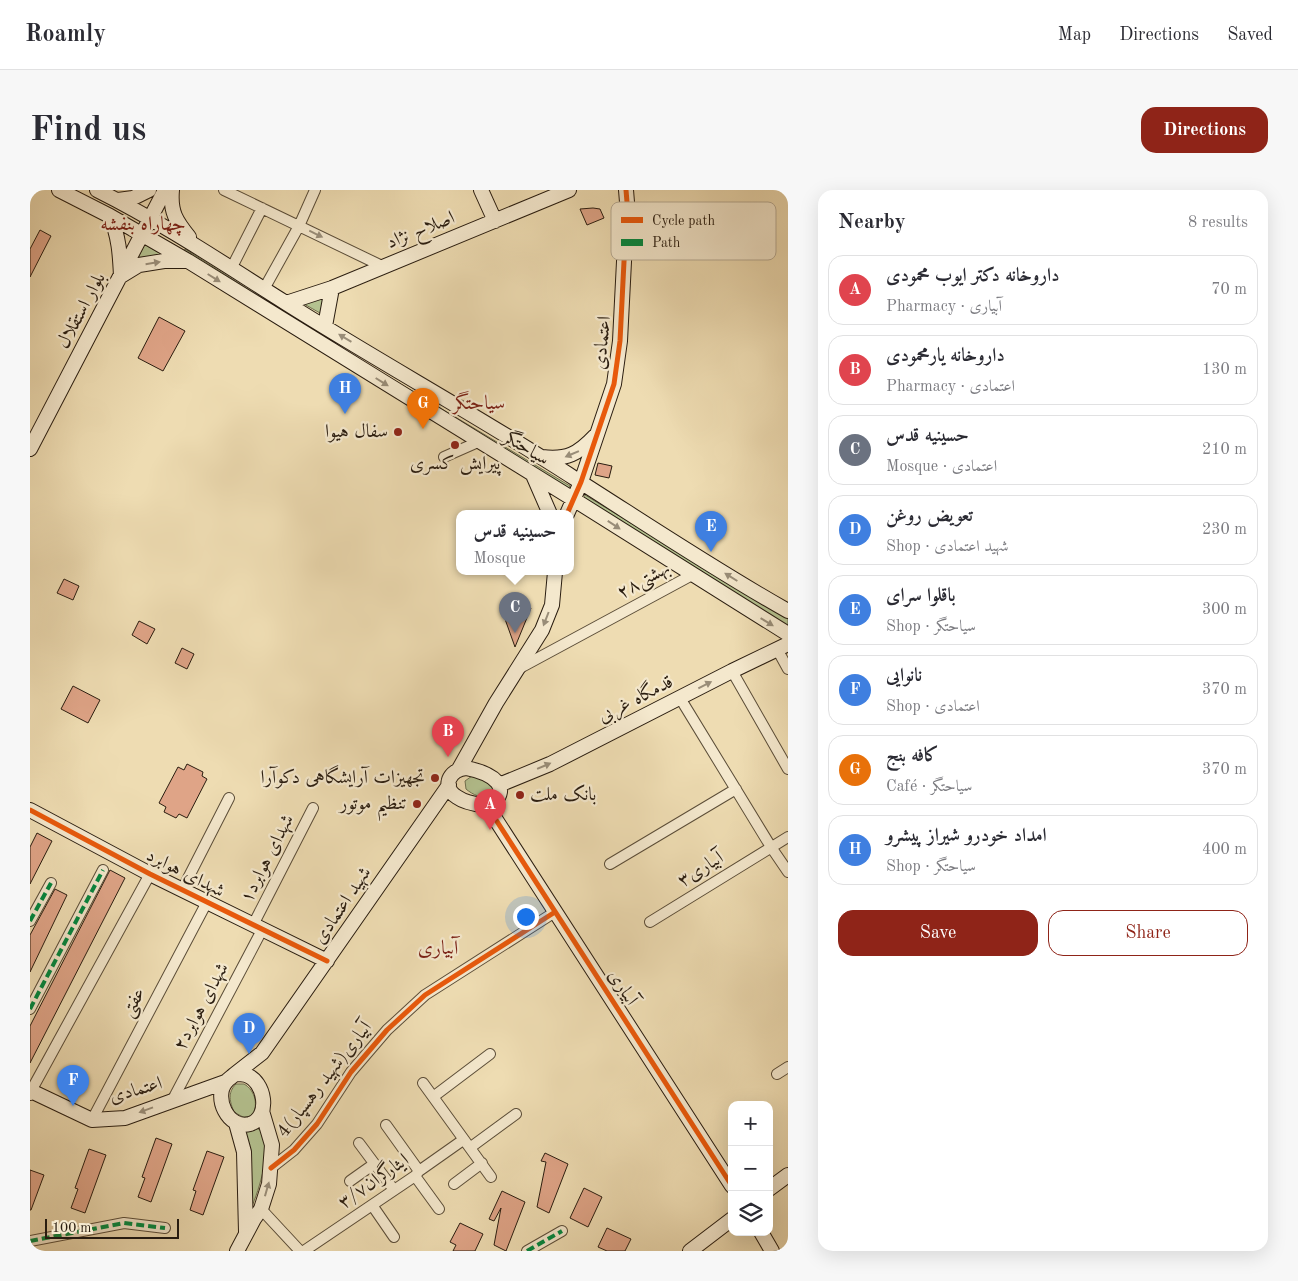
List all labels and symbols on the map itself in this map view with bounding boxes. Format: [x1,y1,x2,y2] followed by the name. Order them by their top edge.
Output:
[611,202,776,260] legend
[384,209,460,259] street label: اصلاح نژاد
[652,214,715,228] text: Cycle path
[100,215,186,236] district label: چهاراه بنفشه
[309,230,323,238] one-way arrow
[652,236,681,250] text: Path
[145,259,161,267] one-way arrow
[54,270,110,352] street label: بلوار استقلال
[207,273,220,282] one-way arrow
[591,315,615,371] street label: اعتمادی
[338,333,351,342] one-way arrow
[329,373,361,414] pin: H
[375,378,388,387] one-way arrow
[407,388,439,429] pin: G
[451,390,505,415] district label: سیاحتگر
[325,423,388,443] place label: سفال هیوا
[498,424,554,471] street label: سیاحتگر
[392,426,404,438] marker: سفال هیوا
[449,439,461,451] marker: پیرایش کسری
[565,450,579,458] one-way arrow
[410,454,502,476] place label: پیرایش کسری
[695,511,727,552] pin: E
[608,521,621,530] one-way arrow
[614,559,674,605] street label: ۲۸بهشتی
[724,573,737,582] one-way arrow
[499,592,531,633] pin: C
[542,612,550,627] one-way arrow
[760,617,773,626] one-way arrow
[593,669,678,730] street label: قدمگاه غربی
[698,681,712,689] one-way arrow
[432,716,464,757] pin: B
[537,762,551,770] one-way arrow
[260,764,425,789] place label: تجهیزات آرایشگاهی دکوآرا
[429,772,441,784] marker: تجهیزات آرایشگاهی دکوآرا
[530,784,596,805] place label: بانک ملت
[474,789,506,830] pin: A
[514,789,526,801] marker: بانک ملت
[338,795,407,822] place label: تنظیم موتور
[411,798,423,810] marker: تنظیم موتور
[238,812,299,907] street label: شهدای هوابرد۱
[673,845,729,891] street label: آبیاری۳
[142,846,227,903] street label: شهدای هوابرد
[310,864,376,948] street label: شهید اعتمادی
[513,904,539,930] your location
[418,935,461,959] district label: آبیاری
[171,960,234,1054] street label: شهدای هوابرد۲
[604,965,644,1011] street label: آبیاری
[119,985,151,1022] street label: عفتی
[233,1013,265,1054] pin: D
[272,1015,378,1142] street label: 4آبیاری(شهید رهسپار)
[57,1065,89,1106] pin: F
[107,1074,165,1108] street label: اعتمادی
[138,1106,153,1114] one-way arrow
[332,1147,413,1213] street label: ایثارگران۳/۷
[264,1181,272,1196] one-way arrow
[45,1216,179,1239] scale bar

